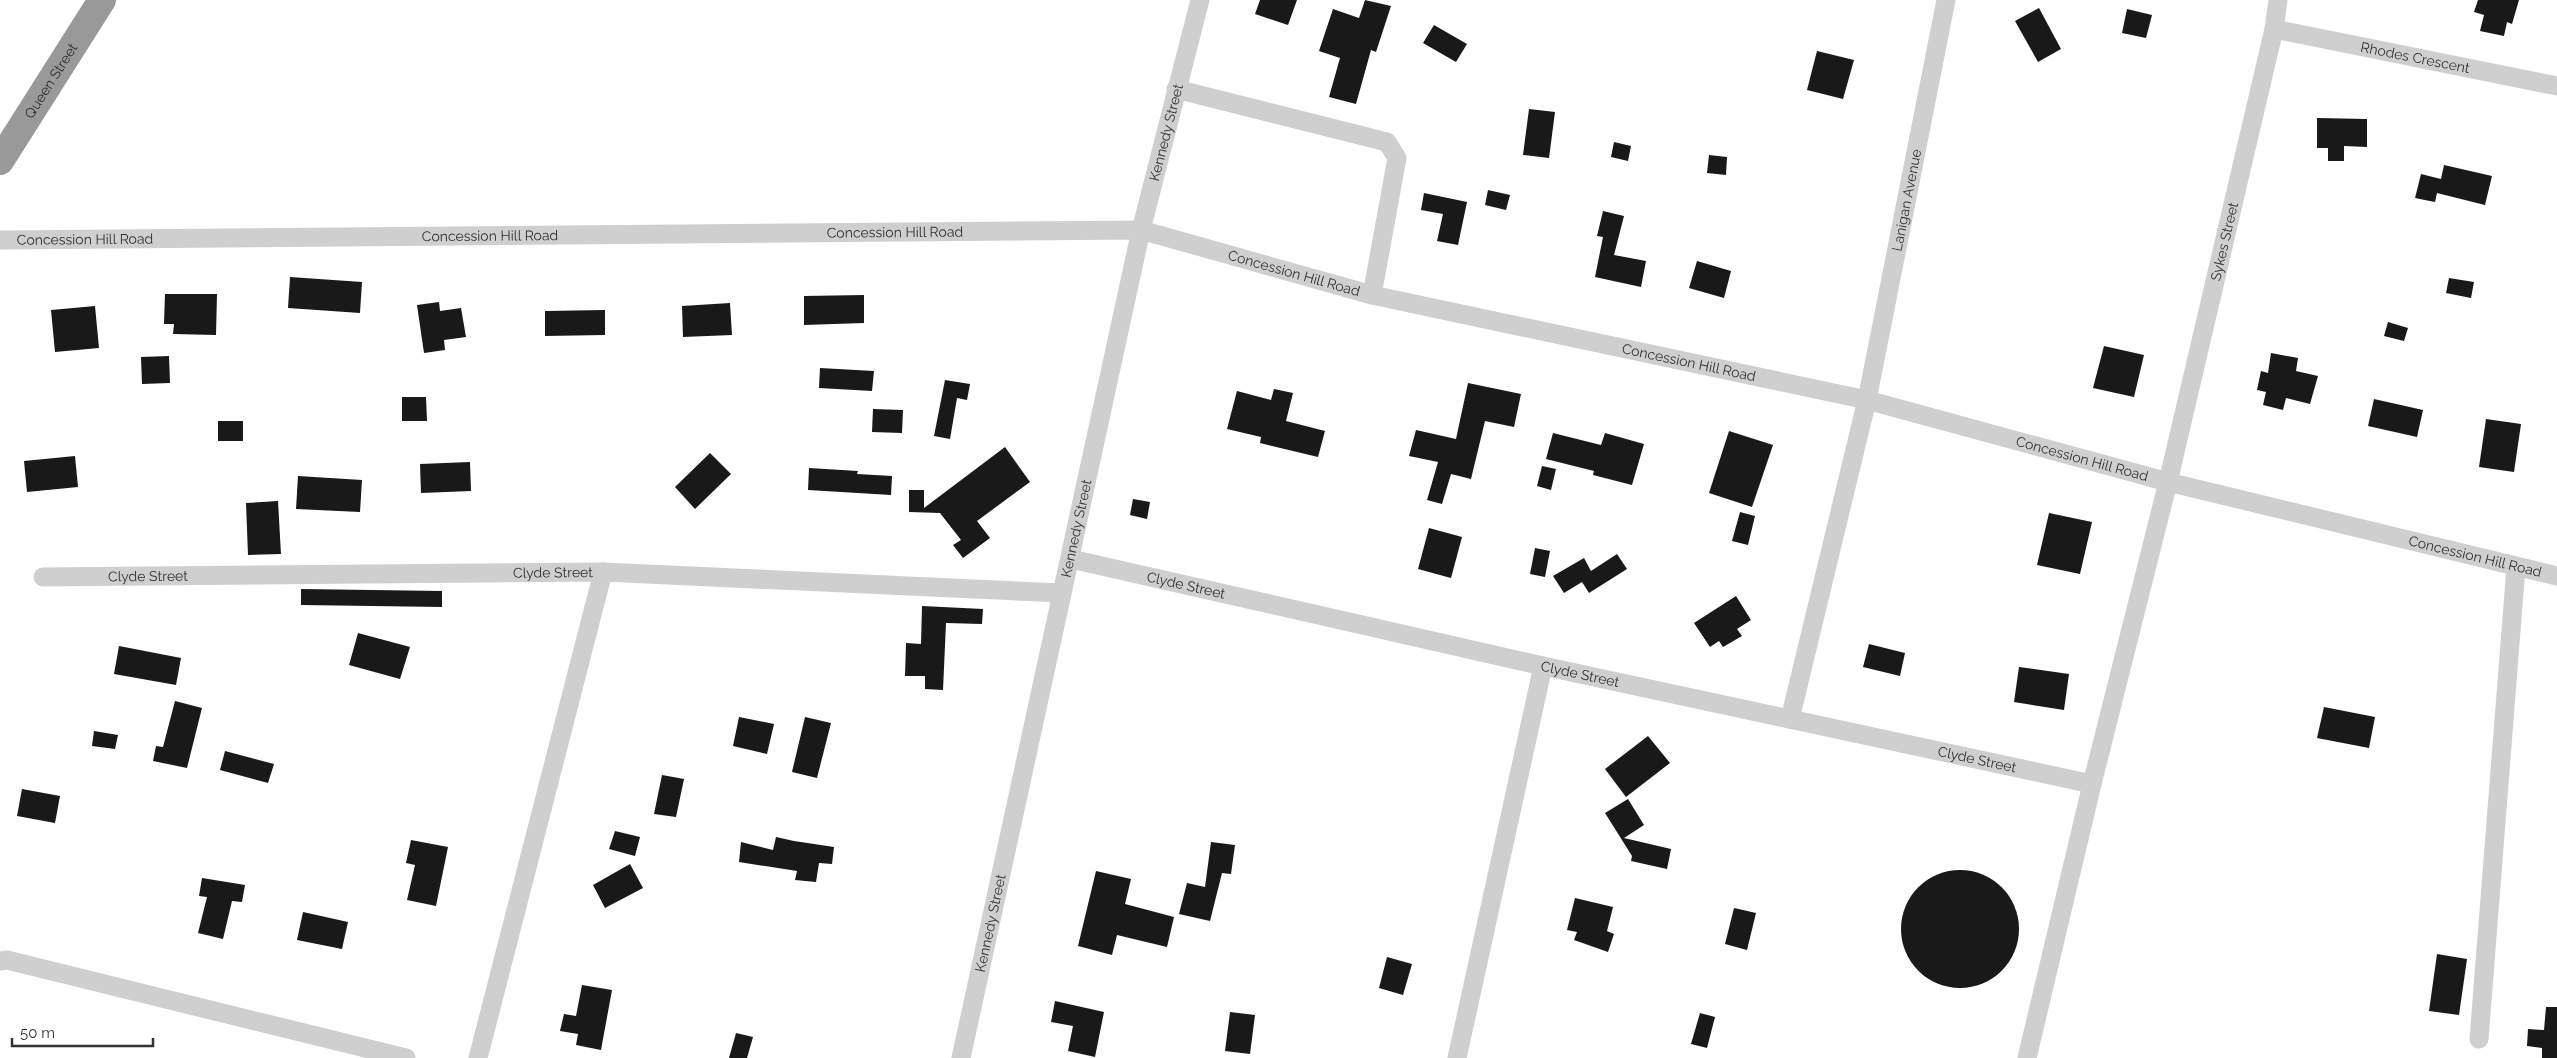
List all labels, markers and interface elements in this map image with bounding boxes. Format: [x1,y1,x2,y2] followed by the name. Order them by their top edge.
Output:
[2359,39,2471,76] street label: Rhodes Crescent
[21,40,81,121] street label: Queen Street
[1146,82,1186,183] street label: Kennedy Street
[1889,148,1924,253] street label: Lanigan Avenue
[2207,200,2241,282] street label: Sykes Street
[827,224,963,241] street label: Concession Hill Road
[422,227,558,244] street label: Concession Hill Road
[17,231,153,248] street label: Concession Hill Road
[1226,247,1362,299] street label: Concession Hill Road
[1621,340,1757,384] street label: Concession Hill Road
[2014,433,2150,484] street label: Concession Hill Road
[1058,478,1095,579] street label: Kennedy Street
[2407,532,2543,580] street label: Concession Hill Road
[513,564,593,581] street label: Clyde Street
[108,568,188,584] street label: Clyde Street
[1145,568,1227,602] street label: Clyde Street
[1539,658,1621,690] street label: Clyde Street
[1936,743,2018,776] street label: Clyde Street
[972,872,1009,974] street label: Kennedy Street
[12,1016,154,1048] scale bar
[20,1024,55,1042] text: 50 m

